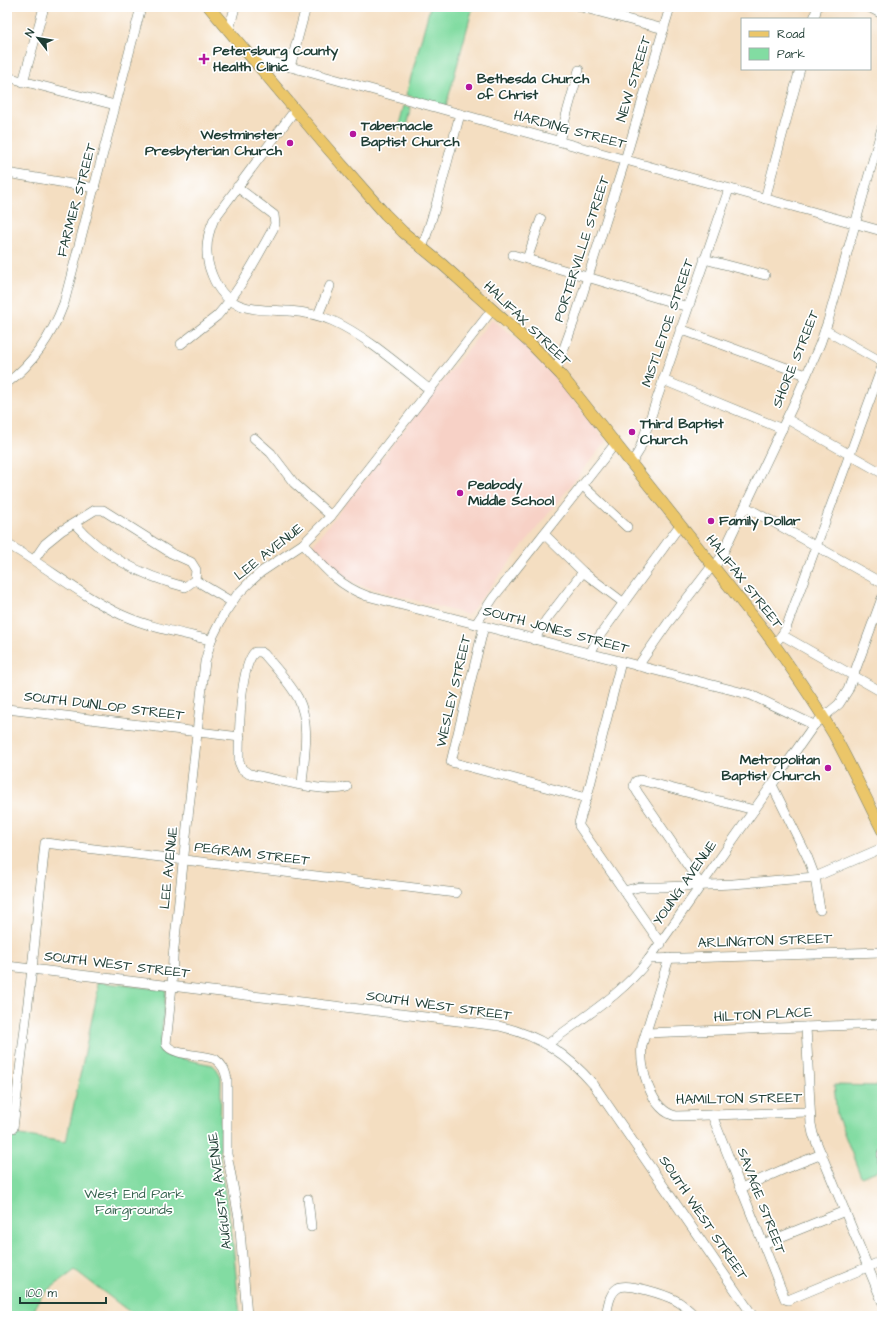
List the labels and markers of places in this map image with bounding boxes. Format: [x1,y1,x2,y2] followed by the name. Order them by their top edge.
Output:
[213,41,339,77] place label: Petersburg County Health Clinic
[198,53,210,65] marker: Petersburg County Health Clinic
[477,69,590,105] place label: Bethesda Church of Christ
[464,82,474,92] marker: Bethesda Church of Christ
[360,116,460,152] place label: Tabernacle Baptist Church
[145,125,283,161] place label: Westminster Presbyterian Church
[348,129,358,139] marker: Tabernacle Baptist Church
[285,138,295,148] marker: Westminster Presbyterian Church
[639,414,724,450] place label: Third Baptist Church
[627,427,637,437] marker: Third Baptist Church
[468,475,555,511] place label: Peabody Middle School
[455,488,465,498] marker: Peabody Middle School
[719,511,801,531] place label: Family Dollar
[706,516,716,526] marker: Family Dollar
[722,750,821,786] place label: Metropolitan Baptist Church
[823,763,833,773] marker: Metropolitan Baptist Church

